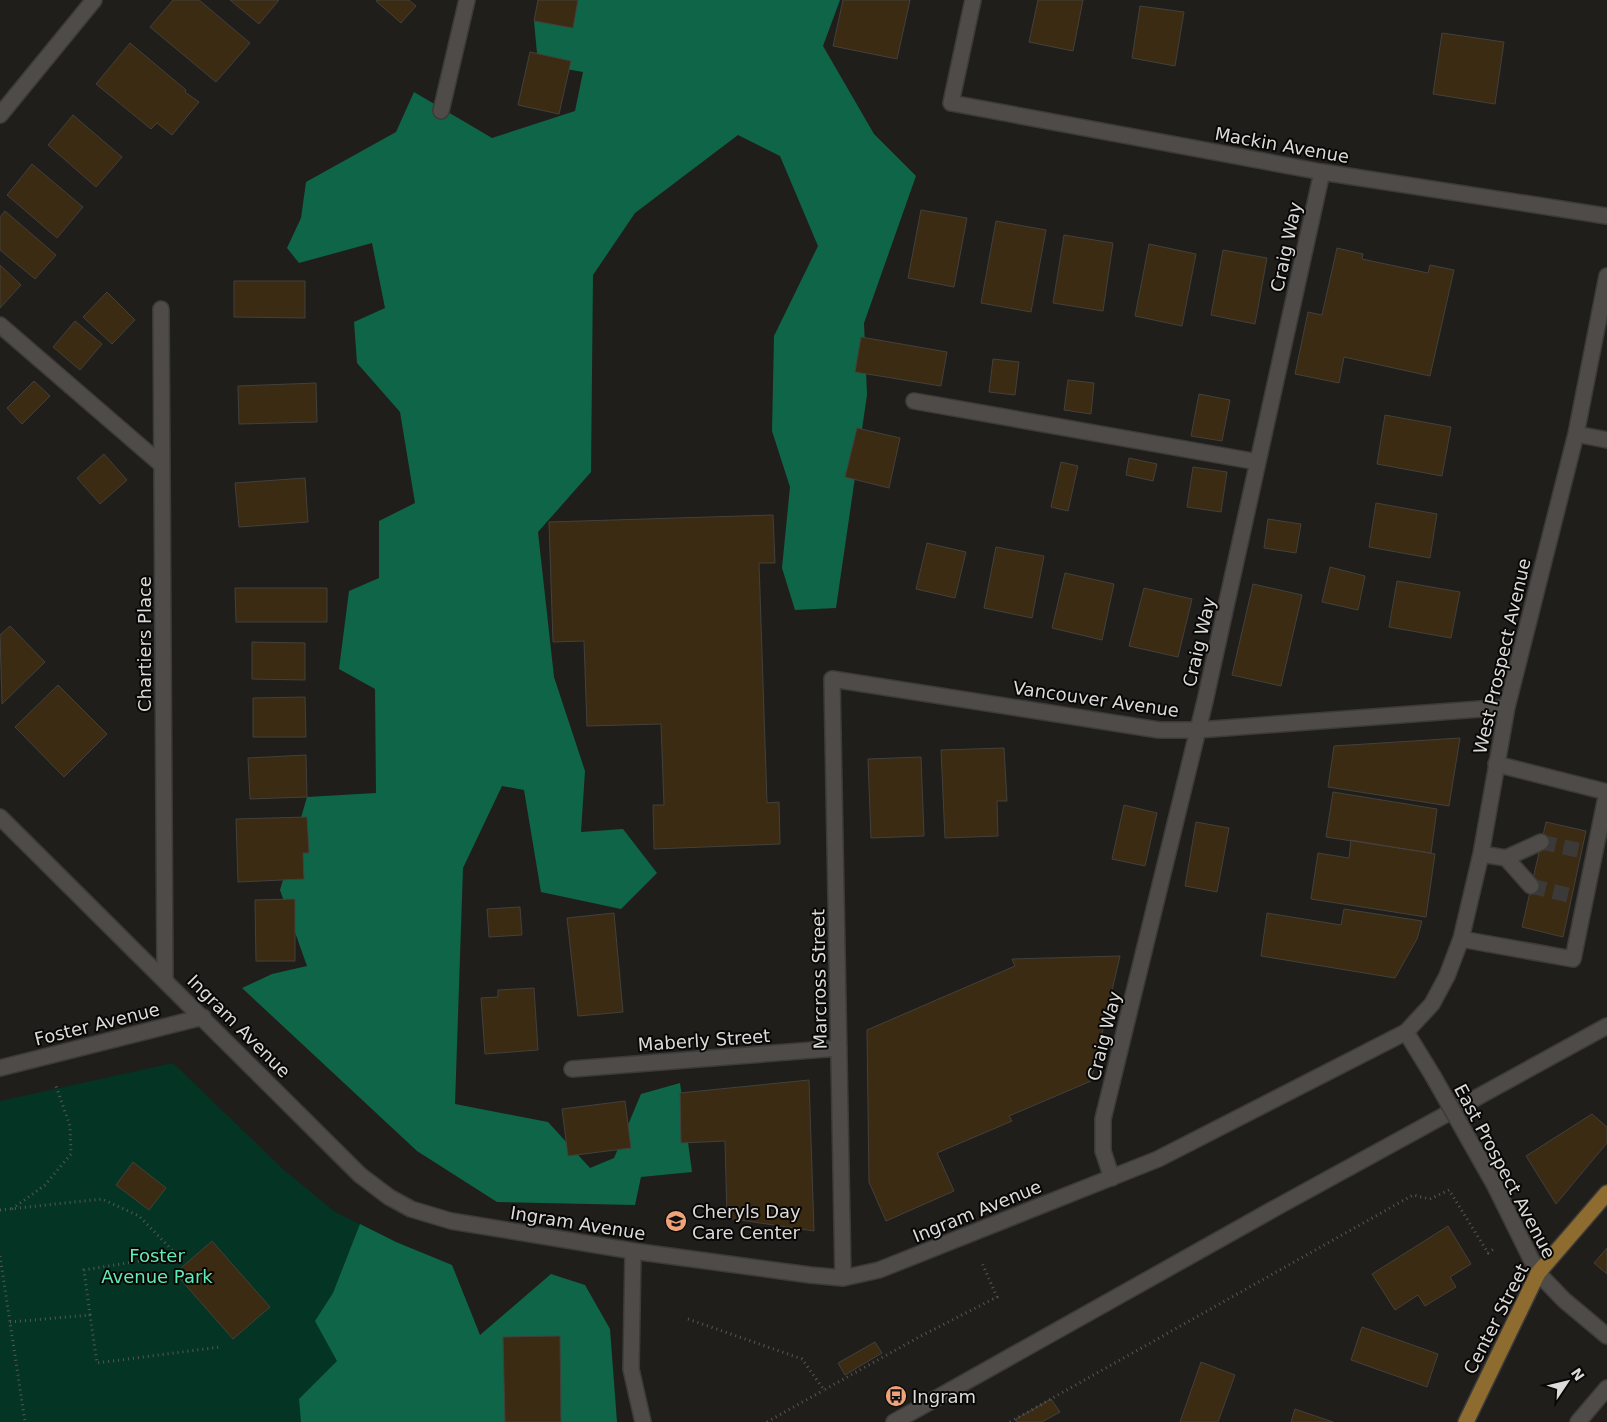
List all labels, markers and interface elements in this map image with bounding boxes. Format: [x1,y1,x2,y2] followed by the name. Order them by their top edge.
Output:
[1213,123,1351,167] street label: Mackin Avenue
[1266,200,1306,294] street label: Craig Way
[1469,556,1535,756] street label: West Prospect Avenue
[134,576,155,712] street label: Chartiers Place
[1178,595,1220,689] street label: Craig Way
[1012,677,1180,721] street label: Vancouver Avenue
[807,908,831,1050] street label: Marcross Street
[183,970,295,1082] street label: Ingram Avenue
[1083,989,1125,1083] street label: Craig Way
[32,998,162,1050] street label: Foster Avenue
[637,1025,771,1055] street label: Maberly Street
[1450,1080,1560,1262] street label: East Prospect Avenue
[910,1176,1044,1246] street label: Ingram Avenue
[692,1201,801,1243] place label: Cheryls Day Care Center
[509,1202,647,1244] street label: Ingram Avenue
[664,1209,688,1233] school or university icon: Cheryls Day Care Center
[101,1245,213,1287] park label: Foster Avenue Park
[1459,1260,1533,1378] street label: Center Street
[1542,1357,1592,1407] north arrow
[1568,1365,1588,1384] text: N
[884,1384,908,1408] bus stop icon: Ingram
[912,1386,976,1407] place label: Ingram

